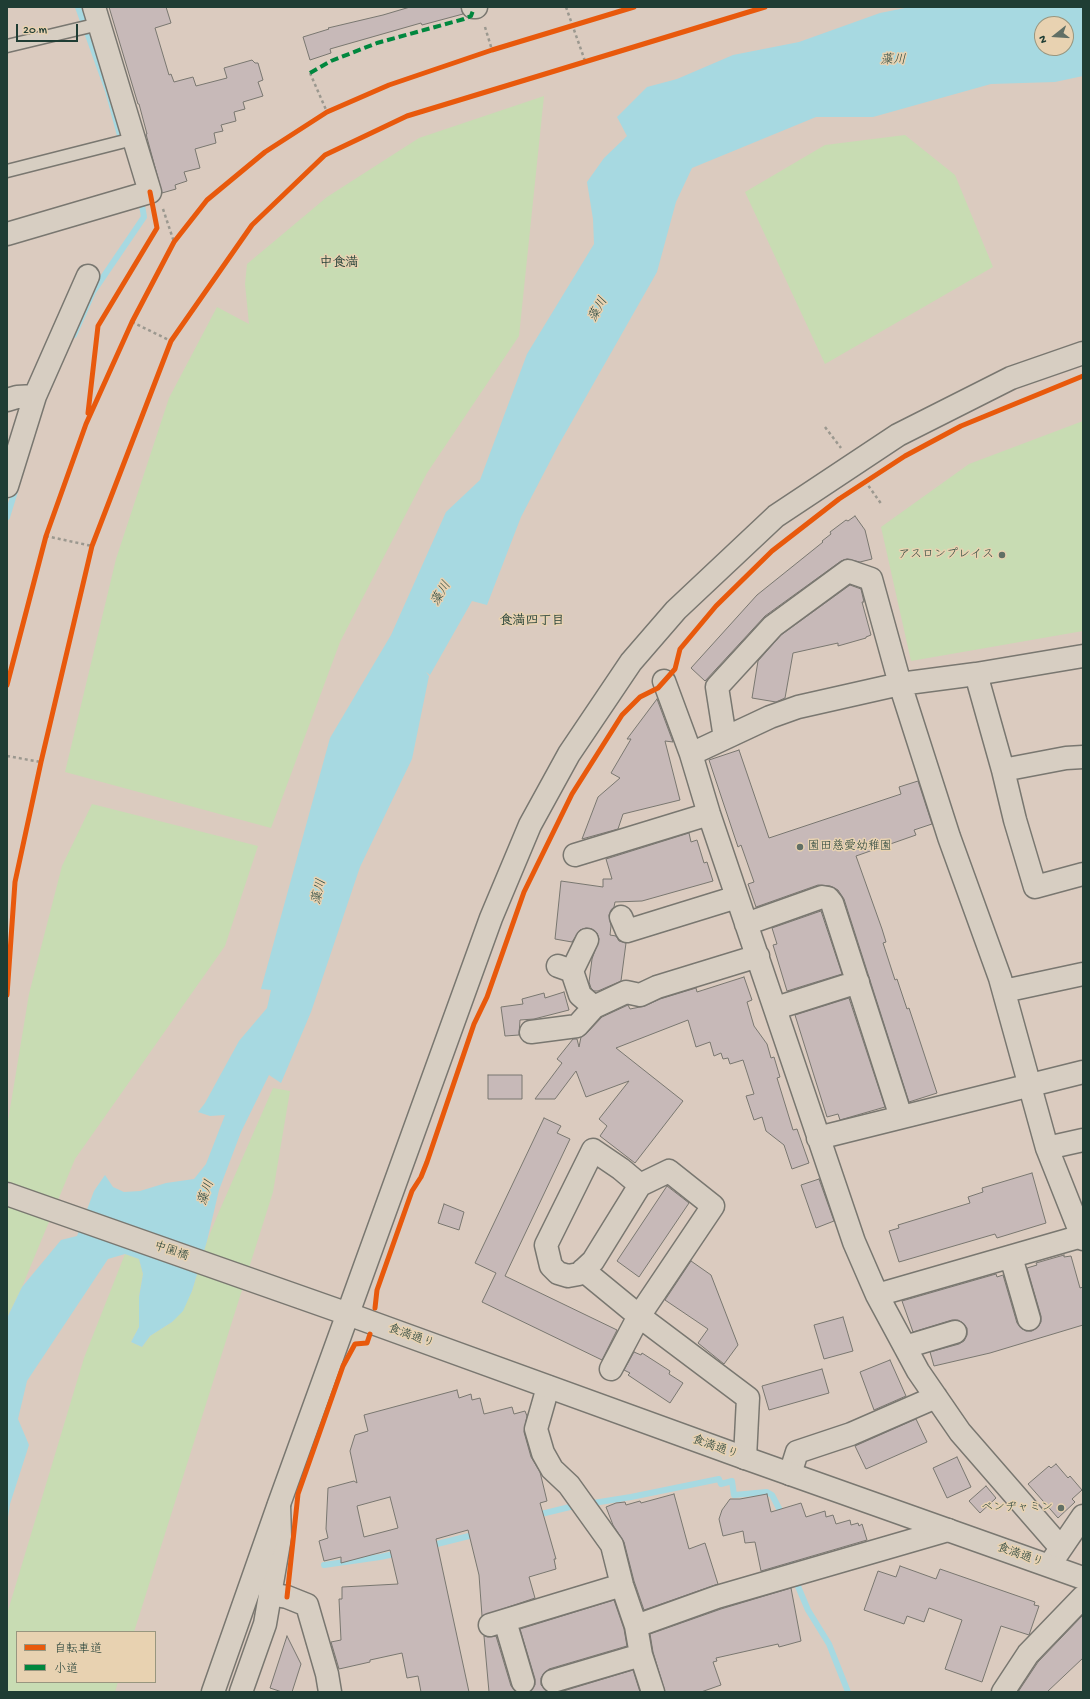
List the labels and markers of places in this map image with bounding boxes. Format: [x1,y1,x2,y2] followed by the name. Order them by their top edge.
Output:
[898,548,994,562] place label: アスロンプレイス
[997,550,1007,560] marker: アスロンプレイス
[808,840,892,854] place label: 園田慈愛幼稚園
[795,842,805,852] marker: 園田慈愛幼稚園
[981,1501,1053,1515] place label: ベンヂャミン
[1056,1503,1066,1513] marker: ベンヂャミン

